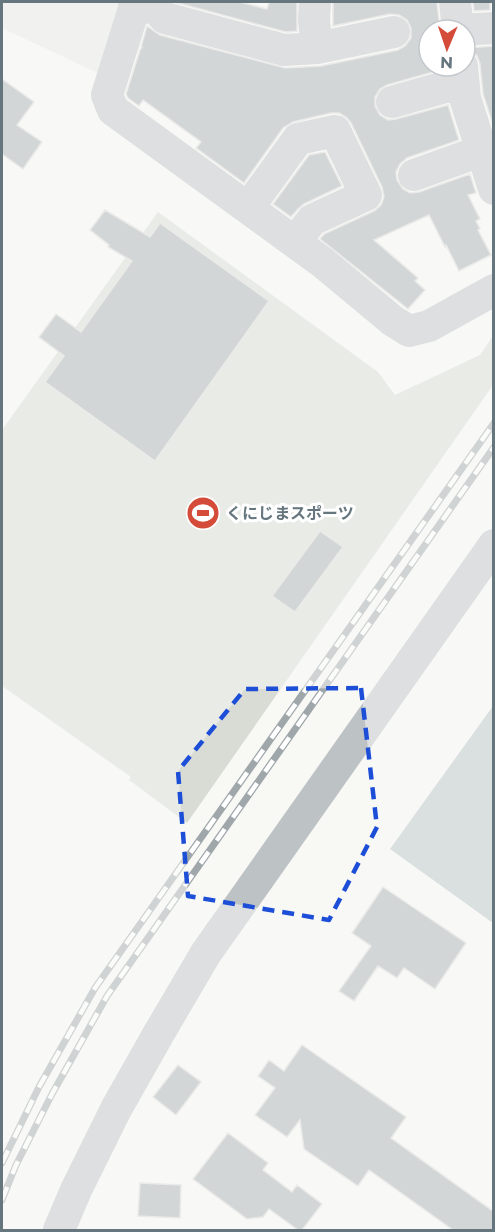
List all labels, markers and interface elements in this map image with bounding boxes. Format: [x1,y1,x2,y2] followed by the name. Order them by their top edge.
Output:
[417,18,477,78] north arrow
[440,53,453,72] text: N
[185,495,221,531] sports icon: くにじまスポーツ
[226,504,354,523] place label: くにじまスポーツ

